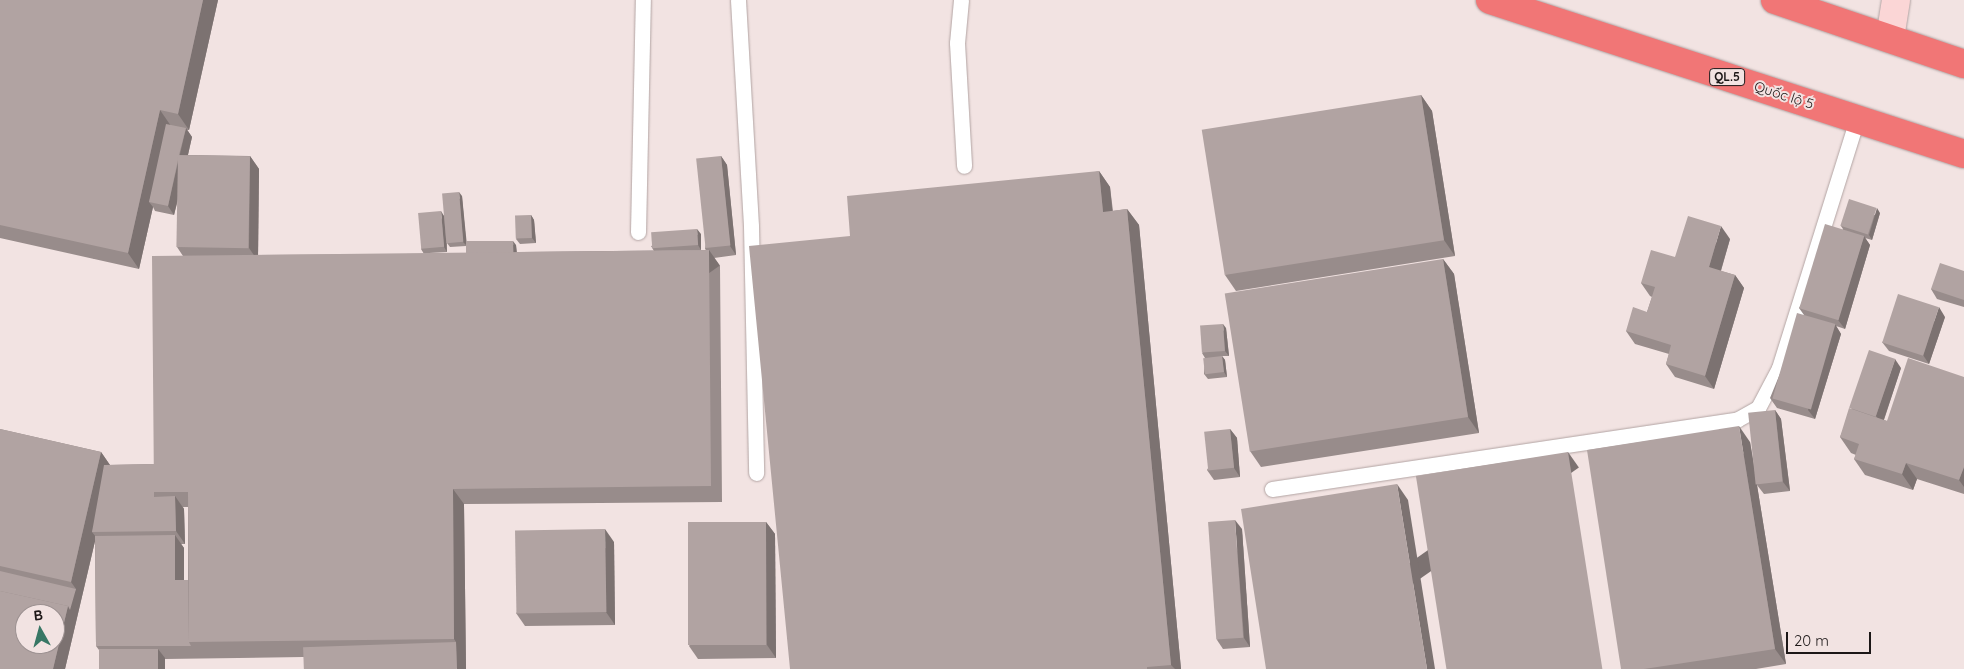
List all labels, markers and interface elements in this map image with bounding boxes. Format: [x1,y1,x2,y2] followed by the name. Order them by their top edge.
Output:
[1708,68,1746,86] road number: QL.5
[1752,78,1816,112] street label: Quốc lộ 5
[15,604,65,654] north arrow
[33,606,44,625] text: B
[1789,622,1874,654] scale bar
[1794,631,1829,650] text: 20 m

